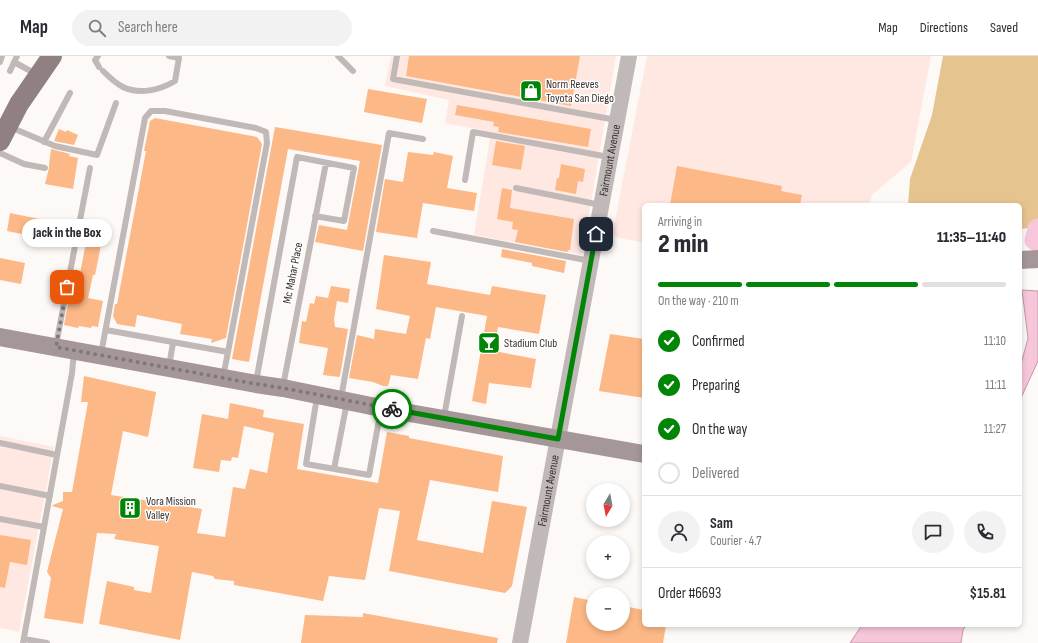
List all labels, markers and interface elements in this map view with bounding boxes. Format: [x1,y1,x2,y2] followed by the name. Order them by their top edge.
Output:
[72,10,352,46] search box
[20,16,48,39] text: Map
[86,17,108,39] icon: search
[118,18,178,37] text: Search here
[878,19,898,36] text: Map
[920,19,968,36] text: Directions
[990,19,1018,36] text: Saved
[546,77,614,106] place label: Norm Reeves Toyota San Diego
[518,78,544,104] shop icon: Norm Reeves Toyota San Diego
[596,123,624,197] street label: Fairmount Avenue
[658,214,702,230] text: Arriving in
[579,217,613,251] pin
[22,219,112,247] callout: Jack in the Box
[585,223,607,245] icon: home
[33,225,101,241] text: Jack in the Box
[937,228,1006,247] text: 11:35–11:40
[658,229,708,260] text: 2 min
[280,241,306,305] street label: Mc Mahar Place
[50,270,84,304] pin
[56,276,78,298] icon: bag
[658,293,739,309] text: On the way · 210 m
[476,330,502,356] bar icon: Stadium Club
[658,330,680,352] icon: check
[692,332,745,351] text: Confirmed
[984,333,1006,349] text: 11:10
[504,336,557,351] place label: Stadium Club
[658,374,680,396] icon: check
[692,376,740,395] text: Preparing
[985,377,1006,393] text: 11:11
[372,389,412,429] courier
[381,398,403,420] icon: bike
[658,418,680,440] icon: check
[692,420,747,439] text: On the way
[984,421,1006,437] text: 11:27
[534,453,562,528] street label: Fairmount Avenue
[692,464,739,483] text: Delivered
[586,483,630,527] north arrow
[586,483,630,631] map controls
[146,494,196,523] place label: Vora Mission Valley
[117,495,143,521] building icon: Vora Mission Valley
[658,511,700,553] button: person
[912,511,954,553] button: chat
[964,511,1006,553] button: phone
[710,514,733,533] text: Sam
[710,533,762,549] text: Courier · 4.7
[586,535,630,579] button: +
[658,584,721,603] text: Order #6693
[970,584,1006,603] text: $15.81
[586,587,630,631] button: −

